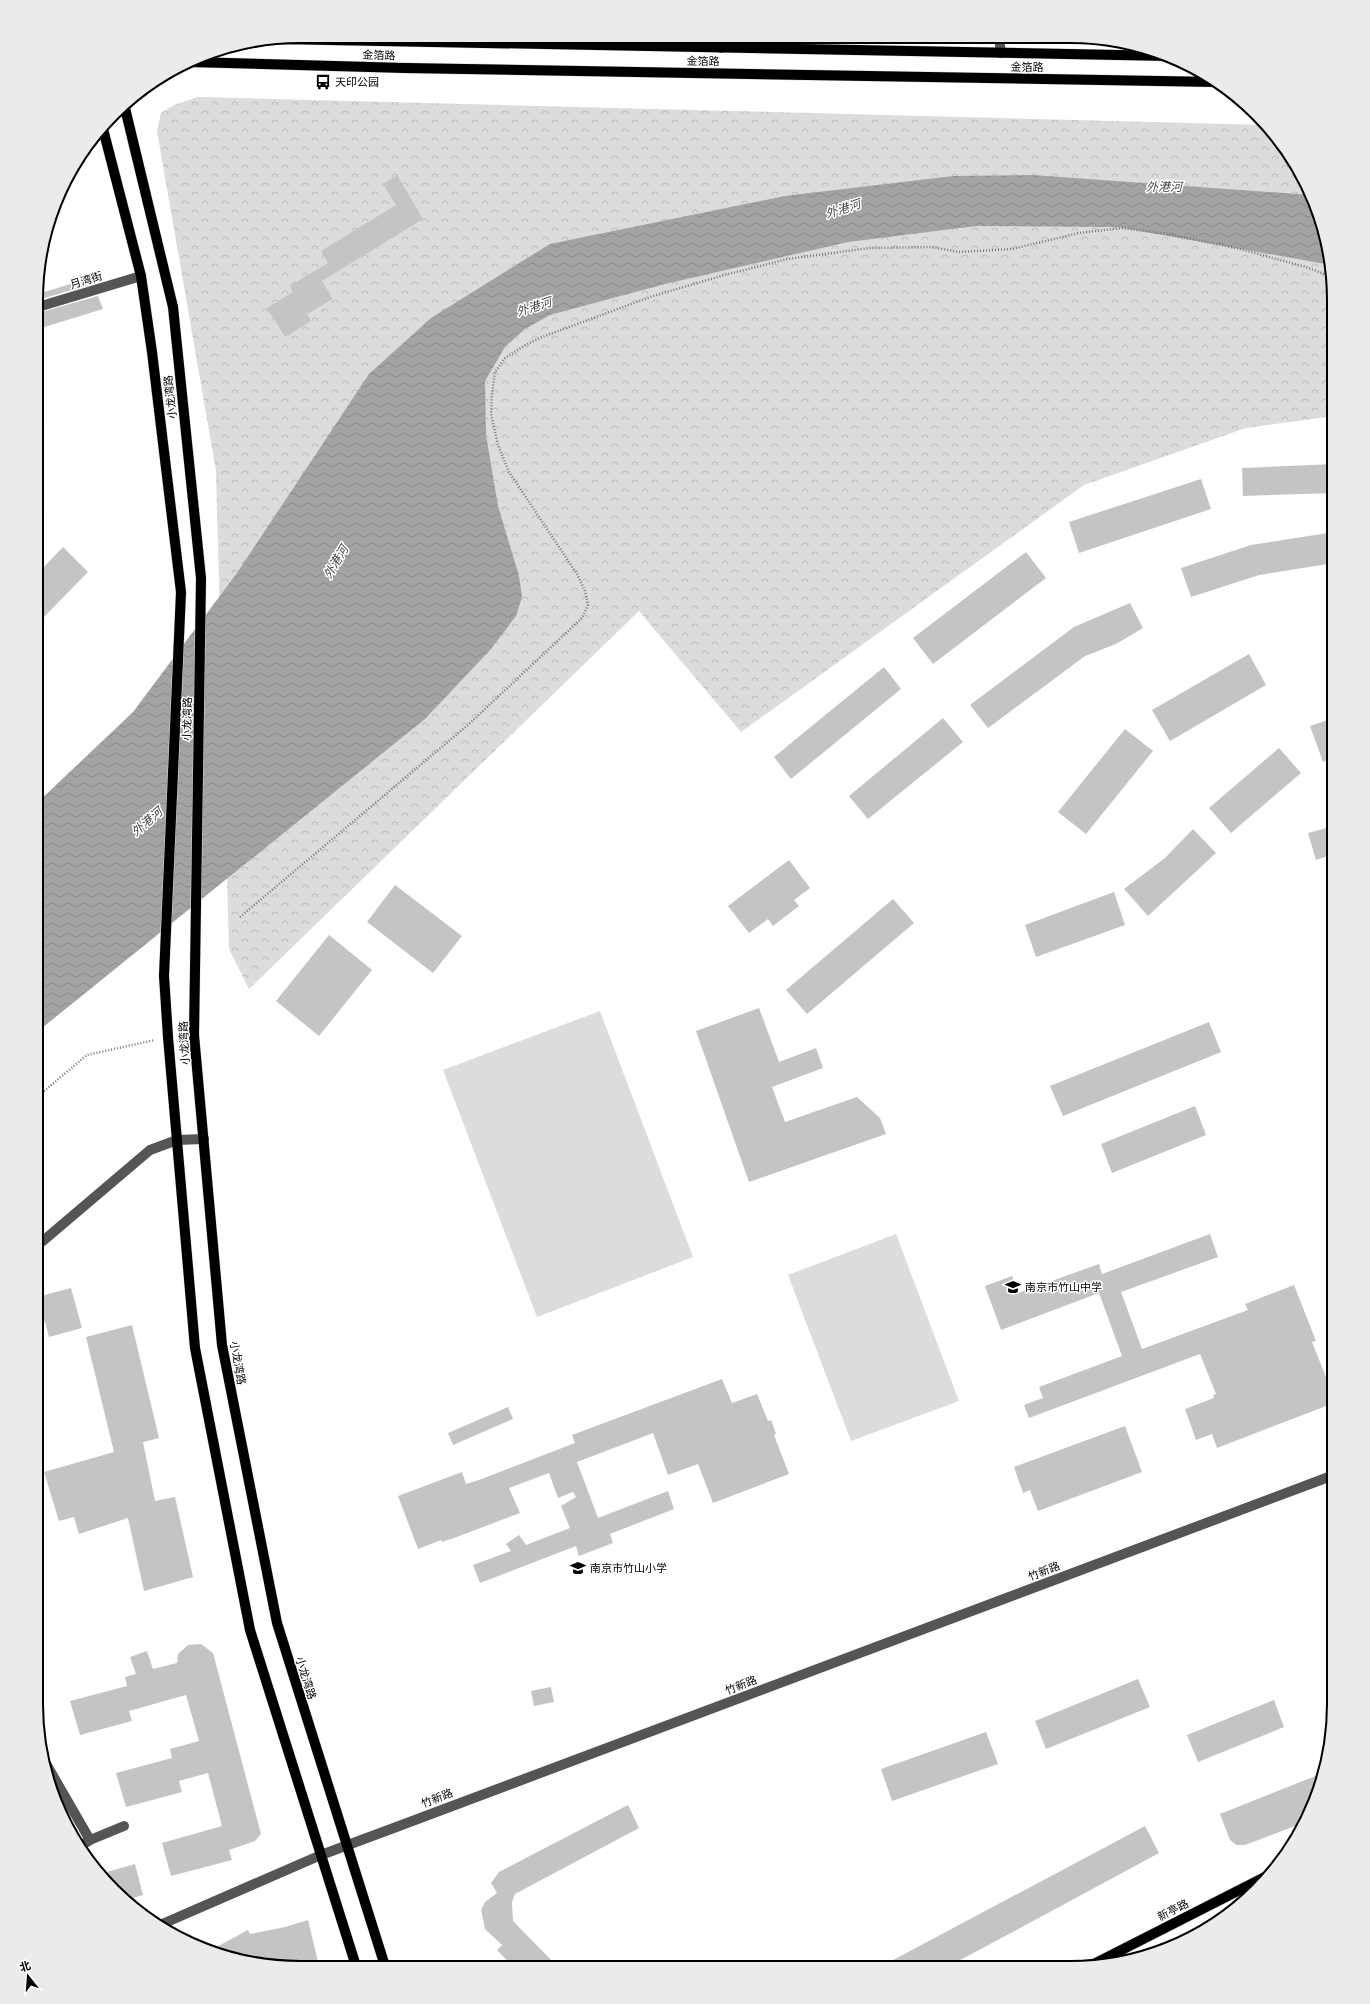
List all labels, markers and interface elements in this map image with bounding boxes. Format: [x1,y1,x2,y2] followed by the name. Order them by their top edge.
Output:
[362,48,396,62] street label: 金箔路
[686,55,720,67] street label: 金箔路
[1010,61,1044,73] street label: 金箔路
[314,73,332,91] bus stop icon: 天印公园
[335,76,379,88] place label: 天印公园
[1146,180,1184,194] water label: 外港河
[824,196,864,221] water label: 外港河
[68,269,104,291] street label: 月湾街
[515,294,555,319] water label: 外港河
[162,374,178,420] street label: 小龙湾路
[321,541,352,581] water label: 外港河
[181,697,193,741] street label: 小龙湾路
[129,804,167,839] water label: 外港河
[177,1021,191,1065] street label: 小龙湾路
[1004,1278,1022,1296] school or university icon: 南京市竹山中学
[1025,1281,1102,1293] place label: 南京市竹山中学
[228,1340,248,1386] street label: 小龙湾路
[569,1559,587,1577] school or university icon: 南京市竹山小学
[1026,1559,1062,1583] street label: 竹新路
[590,1562,667,1574] place label: 南京市竹山小学
[293,1655,319,1701] street label: 小龙湾路
[723,1673,759,1697] street label: 竹新路
[419,1786,455,1810] street label: 竹新路
[1156,1897,1190,1923] street label: 新亭路
[8,1956,48,1996] north arrow
[18,1959,32,1974] text: 北

